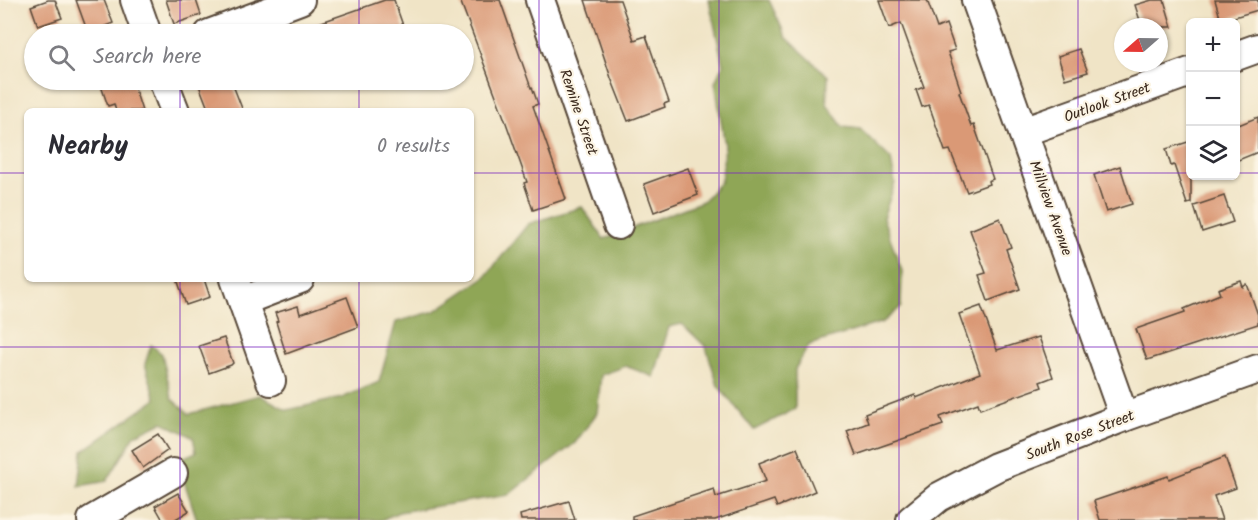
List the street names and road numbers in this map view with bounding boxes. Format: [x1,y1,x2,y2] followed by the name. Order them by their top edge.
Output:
[552,66,604,159] street label: Remine Street
[1061,76,1154,130] street label: Outlook Street
[1022,157,1078,260] street label: Millview Avenue
[1023,404,1138,468] street label: South Rose Street

